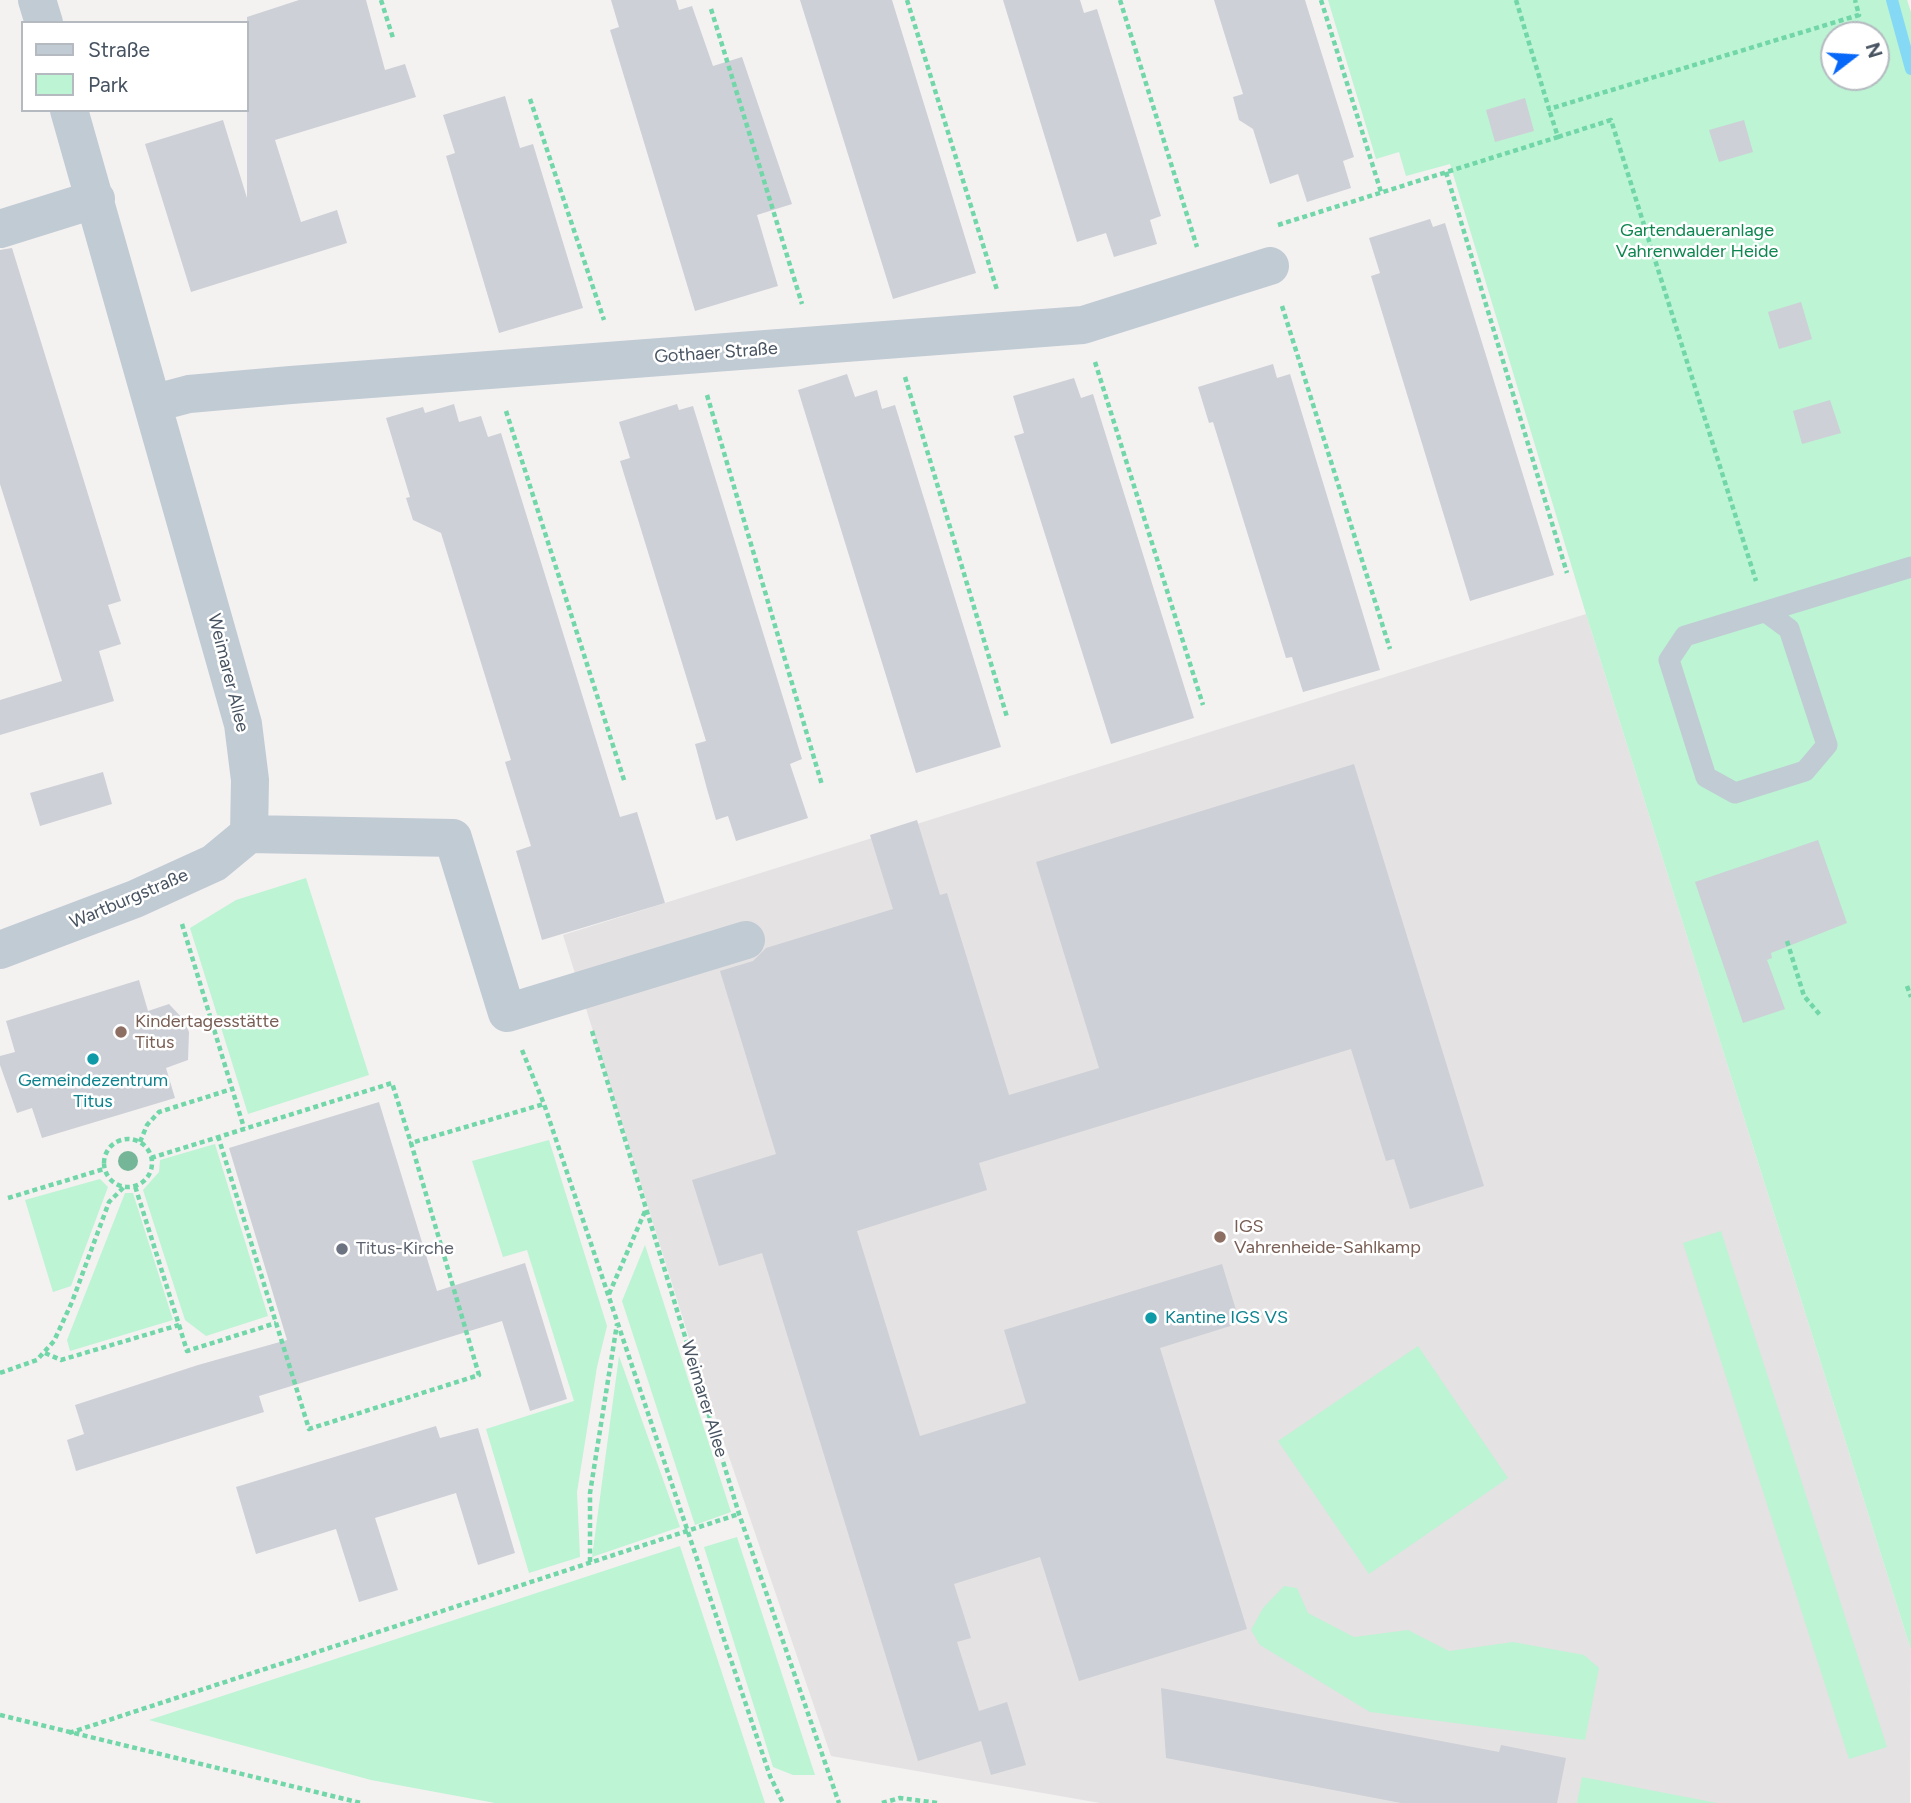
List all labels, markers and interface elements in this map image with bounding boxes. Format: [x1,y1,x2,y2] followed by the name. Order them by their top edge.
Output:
[21,21,248,112] legend
[1820,21,1890,91] north arrow
[88,37,150,62] text: Straße
[1861,40,1887,61] text: N
[88,72,128,97] text: Park
[1616,220,1778,262] park label: Gartendaueranlage Vahrenwalder Heide
[654,338,778,368] street label: Gothaer Straße
[203,612,253,734] street label: Weimarer Allee
[67,864,191,934] street label: Wartburgstraße
[135,1011,279,1054] place label: Kindertagesstätte Titus
[113,1024,129,1040] marker: Kindertagesstätte Titus
[85,1051,101,1067] marker: Gemeindezentrum Titus
[18,1070,168,1112] place label: Gemeindezentrum Titus
[1234,1216,1421,1258] place label: IGS Vahrenheide-Sahlkamp
[1212,1229,1228,1245] marker: IGS Vahrenheide-Sahlkamp
[356,1238,454,1260] place label: Titus-Kirche
[334,1241,350,1257] marker: Titus-Kirche
[1165,1307,1288,1329] place label: Kantine IGS VS
[1143,1310,1159,1326] marker: Kantine IGS VS
[676,1338,732,1460] street label: Weimarer Allee

